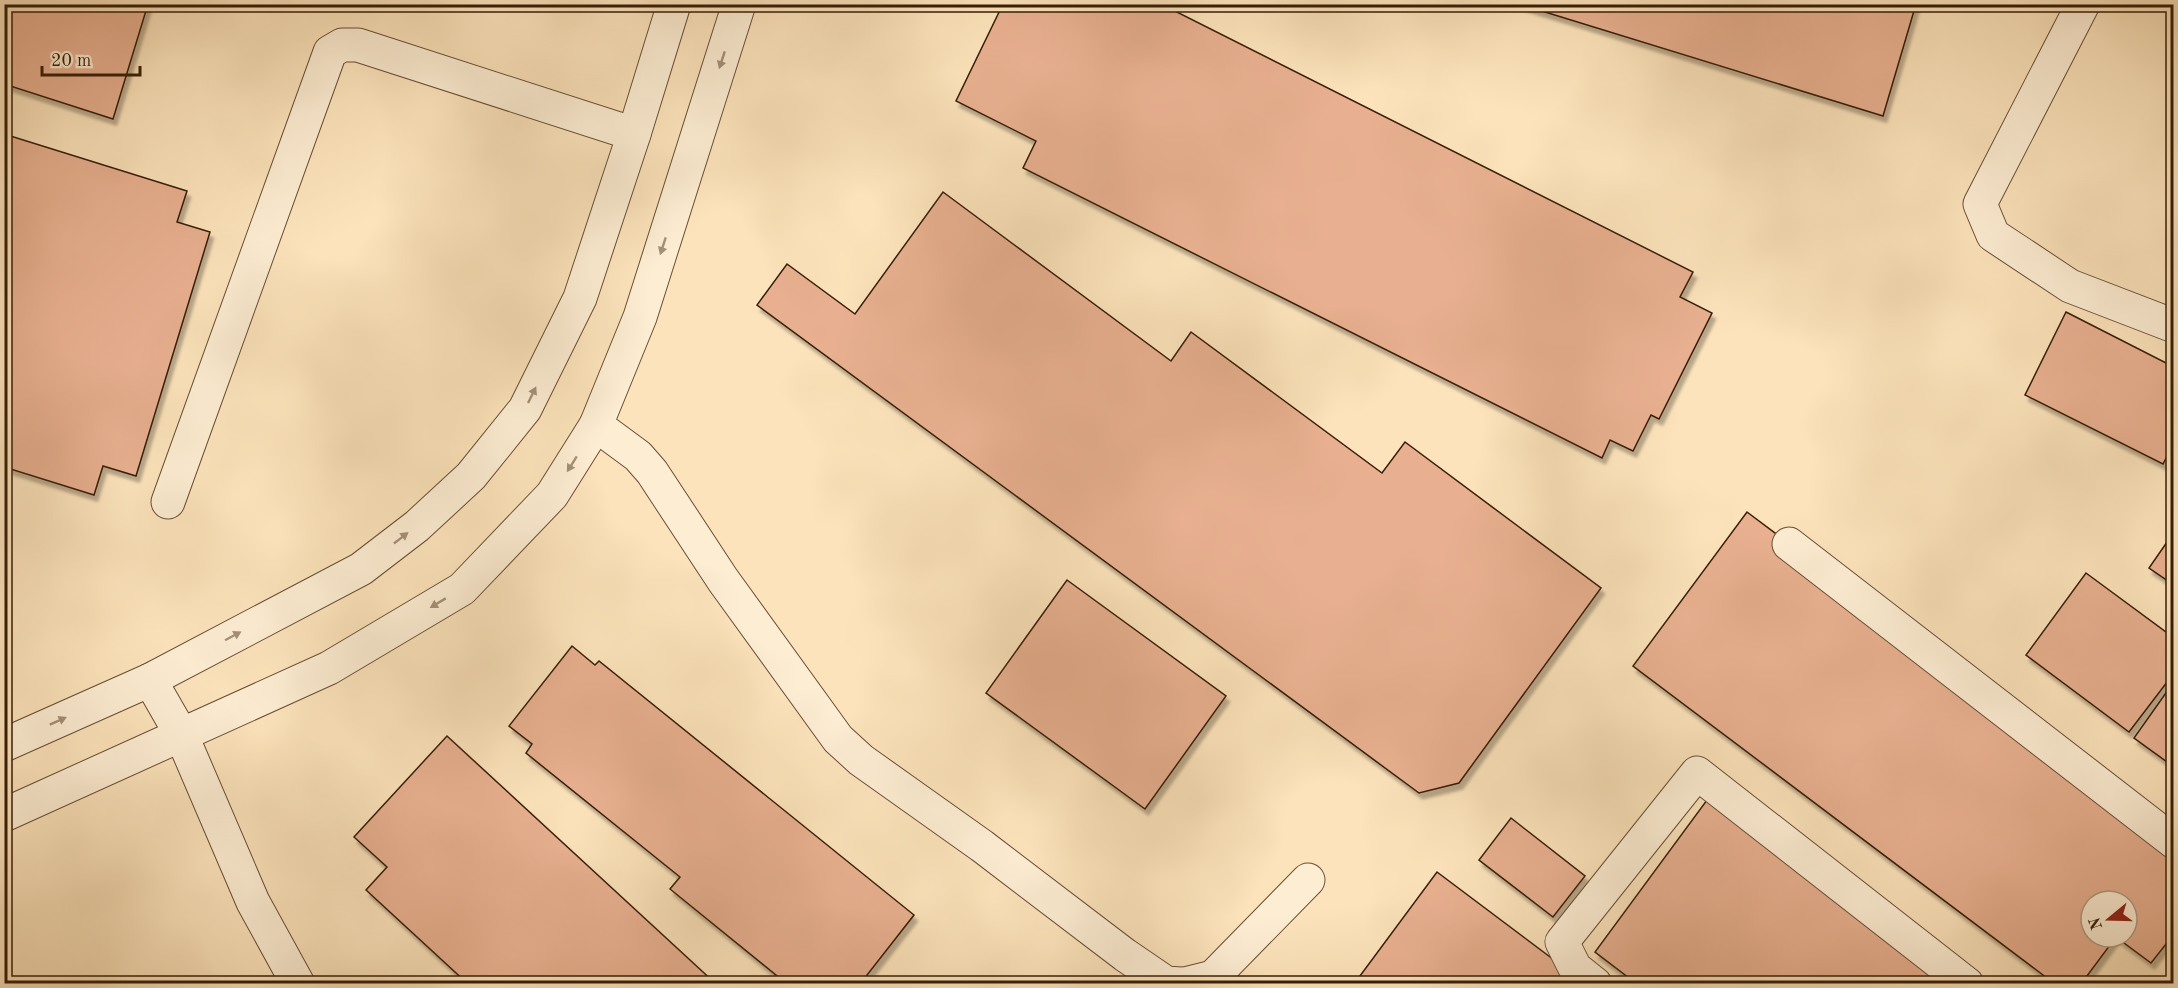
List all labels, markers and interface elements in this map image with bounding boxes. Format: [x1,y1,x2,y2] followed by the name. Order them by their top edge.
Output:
[42,39,140,77] scale bar
[716,51,726,69] one-way arrow
[51,52,91,70] text: 20 m
[658,237,667,255] one-way arrow
[527,387,536,404] one-way arrow
[566,456,577,472] one-way arrow
[394,533,409,545] one-way arrow
[430,598,446,609] one-way arrow
[225,631,242,641] one-way arrow
[49,716,67,726] one-way arrow
[2079,889,2139,949] north arrow
[2087,914,2106,932] text: N

